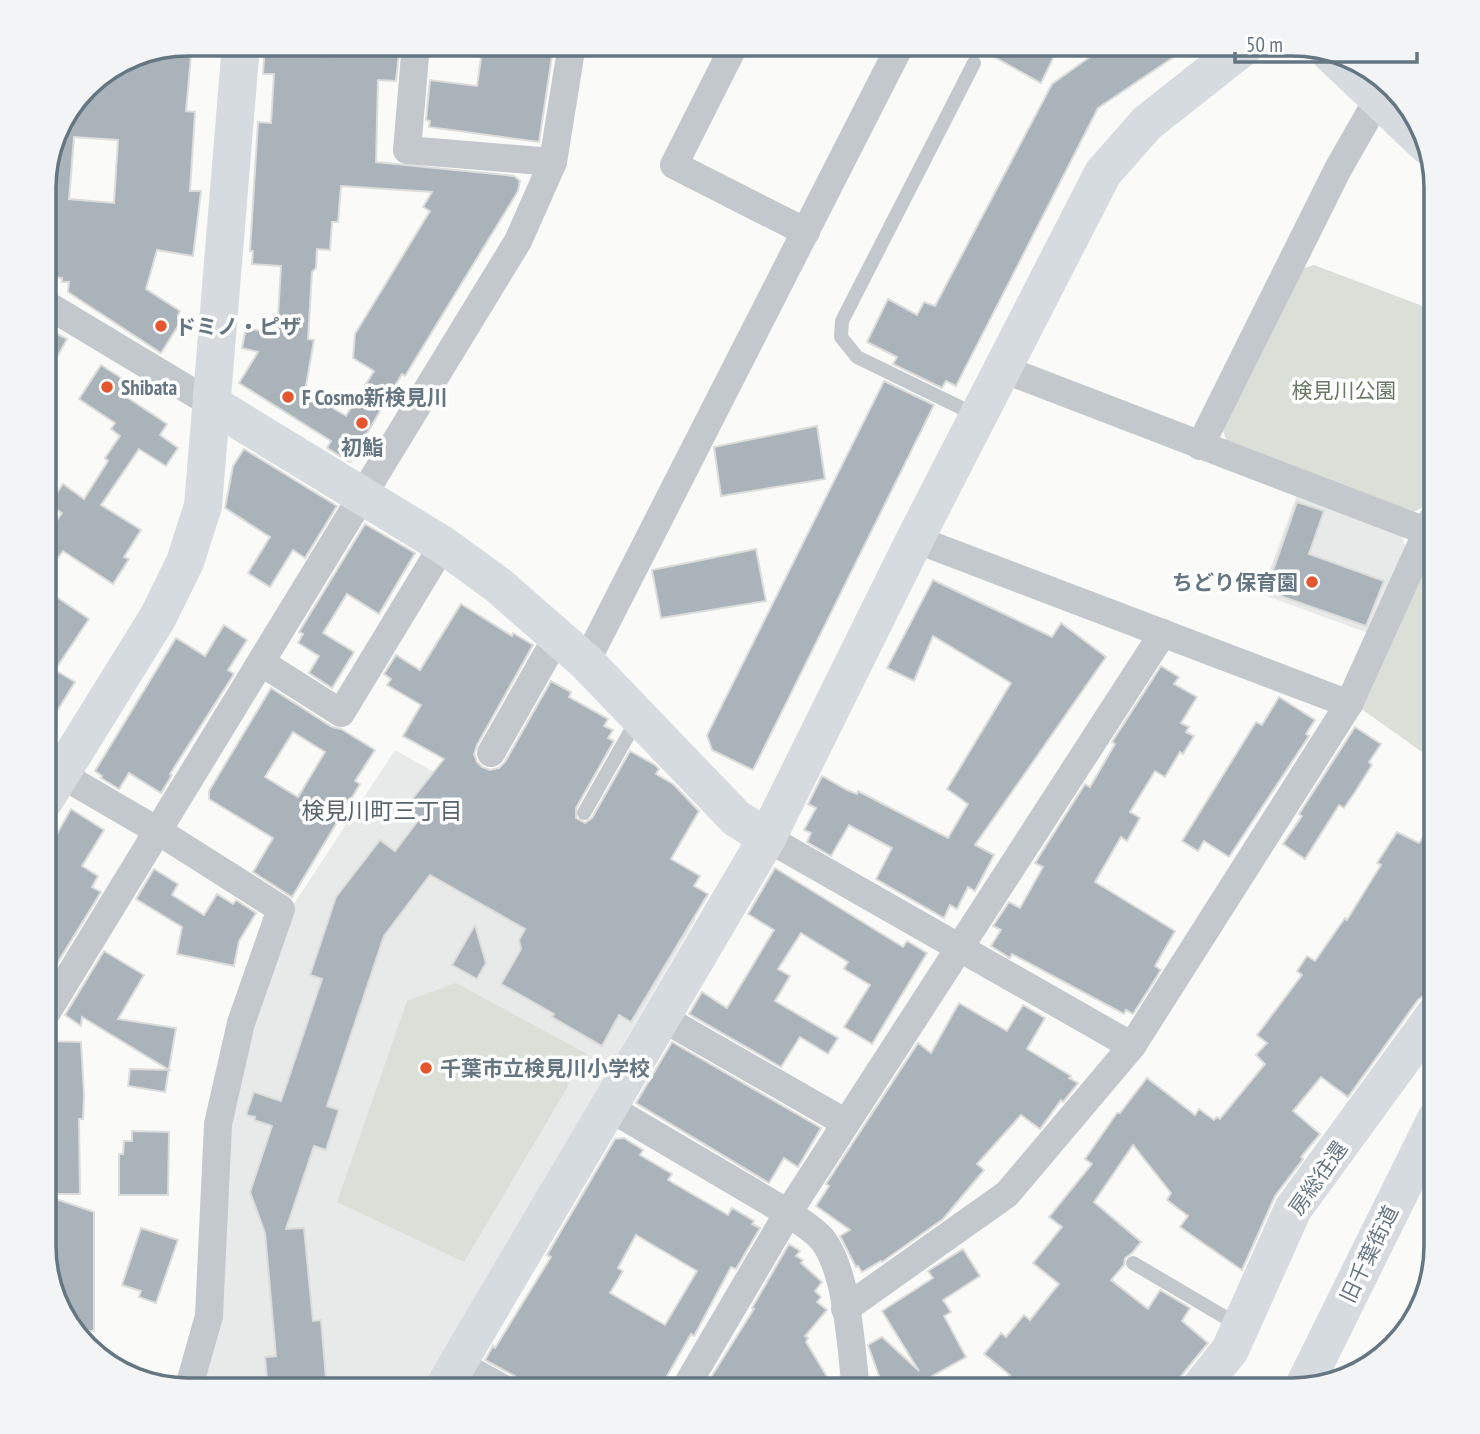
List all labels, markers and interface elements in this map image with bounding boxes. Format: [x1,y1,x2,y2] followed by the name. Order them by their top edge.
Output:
[1235,21,1417,65] scale bar
[1246,31,1283,58] text: 50 m
[175,313,301,340] place label: ドミノ・ピザ
[153,318,169,334] marker: ドミノ・ピザ
[121,374,177,401] place label: Shibata
[1292,377,1397,404] park label: 検見川公園
[99,379,115,395] marker: Shibata
[302,384,448,411] place label: F Cosmo新検見川
[280,389,296,405] marker: F Cosmo新検見川
[354,415,370,431] marker: 初鮨
[341,434,383,461] place label: 初鮨
[1172,569,1298,596] place label: ちどり保育園
[1304,574,1320,590] marker: ちどり保育園
[302,796,463,825] district label: 検見川町三丁目
[440,1055,650,1082] place label: 千葉市立検見川小学校
[418,1060,434,1076] marker: 千葉市立検見川小学校
[1283,1136,1353,1220] street label: 房総往還
[1334,1201,1404,1307] street label: 旧千葉街道

